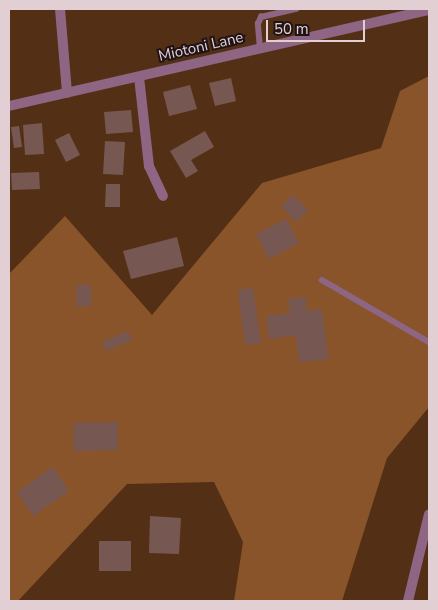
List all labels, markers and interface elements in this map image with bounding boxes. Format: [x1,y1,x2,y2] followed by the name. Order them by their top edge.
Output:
[268,10,367,42] scale bar
[274,19,309,39] text: 50 m
[157,28,245,66] street label: Miotoni Lane

